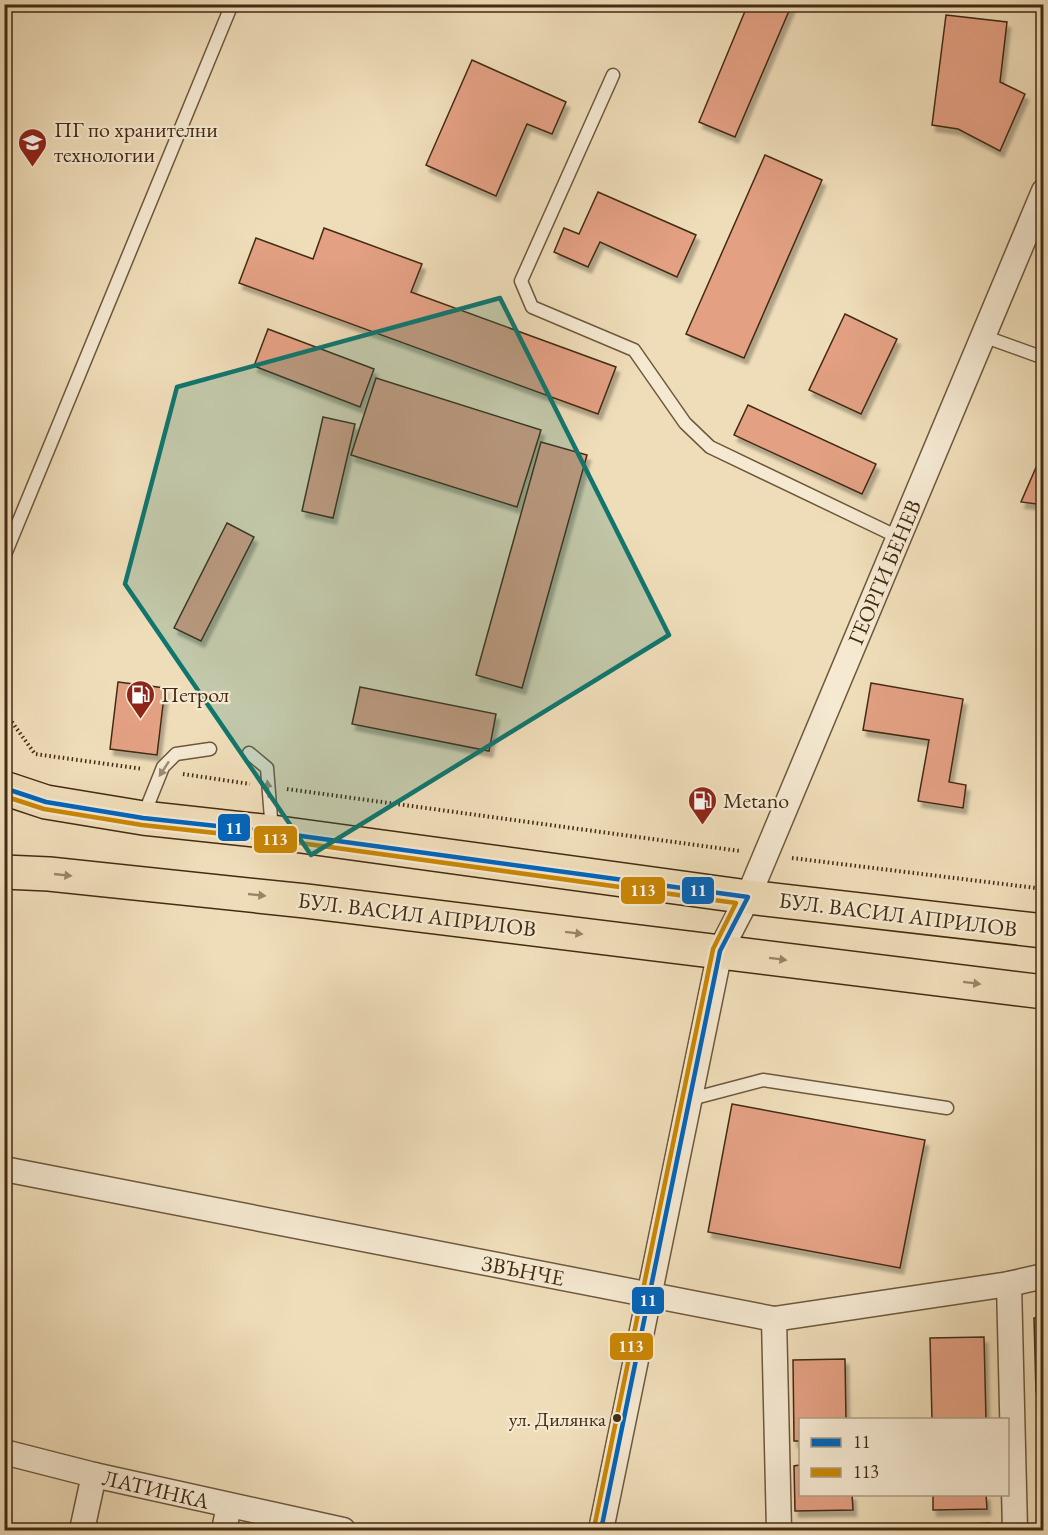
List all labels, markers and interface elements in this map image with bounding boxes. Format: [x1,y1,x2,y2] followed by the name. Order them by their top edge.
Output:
[54,115,218,169] place label: ПГ по хранителни технологии
[17,126,49,168] school or university icon: ПГ по хранителни технологии
[841,495,928,649] street label: ГЕОРГИ БЕНЕВ
[124,678,156,720] fuel station icon: Петрол
[161,680,230,709] place label: Петрол
[159,760,170,777] one-way arrow
[263,779,273,798] one-way arrow
[686,784,718,826] fuel station icon: Metano
[723,786,789,815] place label: Metano
[217,813,251,842] line badge: 11
[226,818,242,839] text: 11
[253,825,298,854] line badge: 113
[262,829,288,850] text: 113
[53,870,72,880] one-way arrow
[620,876,666,905] line badge: 113
[681,876,715,905] line badge: 11
[630,880,656,901] text: 113
[690,880,706,901] text: 11
[296,885,538,944] street label: БУЛ. ВАСИЛ АПРИЛОВ
[777,885,1019,944] street label: БУЛ. ВАСИЛ АПРИЛОВ
[247,890,266,900] one-way arrow
[565,929,584,938] one-way arrow
[769,954,788,963] one-way arrow
[963,978,982,987] one-way arrow
[479,1248,567,1293] street label: ЗВЪНЧЕ
[631,1286,665,1315] line badge: 11
[640,1290,656,1311] text: 11
[609,1332,654,1361] line badge: 113
[618,1336,644,1357] text: 113
[509,1406,606,1432] place label: ул. Дилянка
[611,1412,623,1424] marker: ул. Дилянка
[799,1418,1009,1496] legend
[853,1430,870,1453] text: 11
[853,1460,879,1483] text: 113
[100,1463,213,1516] street label: ЛАТИНКА

